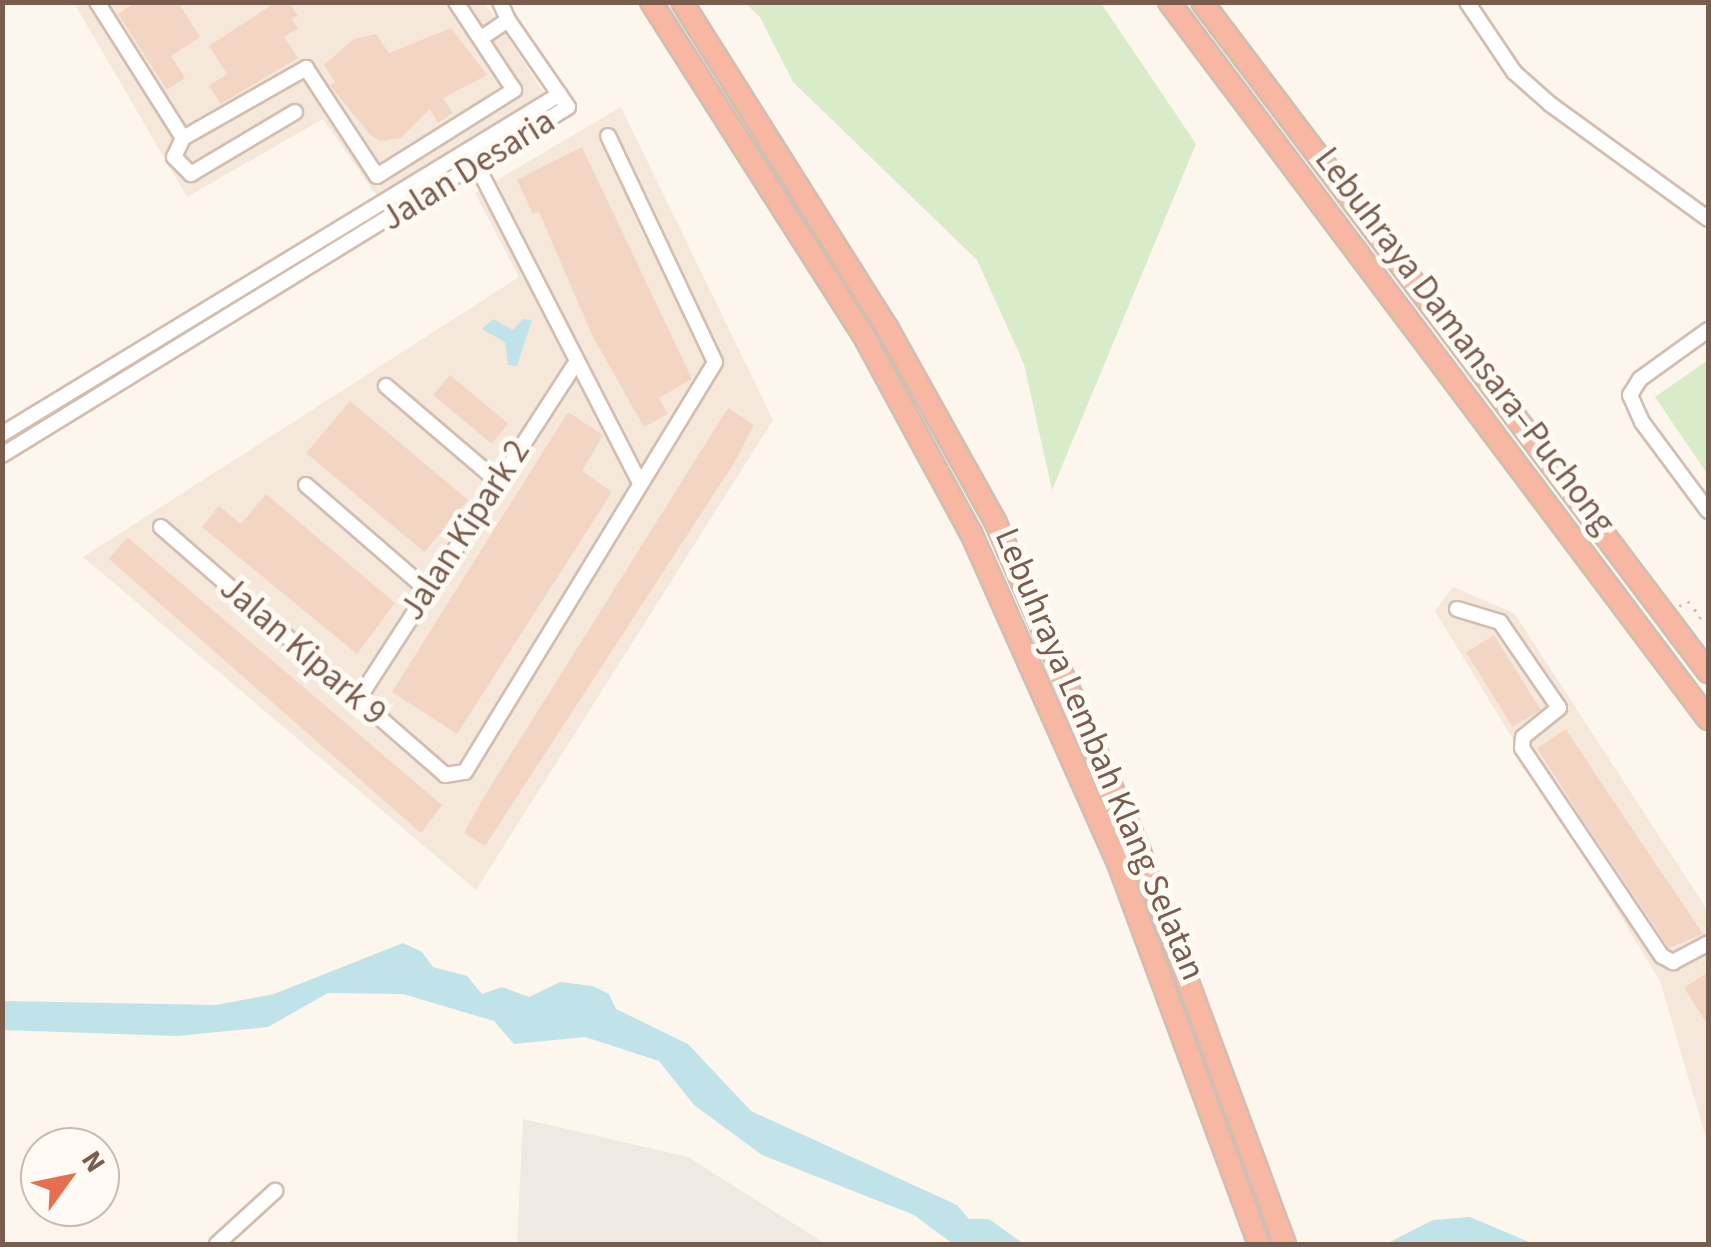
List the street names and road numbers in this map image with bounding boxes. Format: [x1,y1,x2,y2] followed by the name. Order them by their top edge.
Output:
[373,100,563,240] street label: Jalan Desaria
[1306,139,1624,543] street label: Lebuhraya Damansara–Puchong
[391,432,539,628] street label: Jalan Kipark 2
[986,522,1214,986] street label: Lebuhraya Lembah Klang Selatan
[211,567,395,735] street label: Jalan Kipark 9

